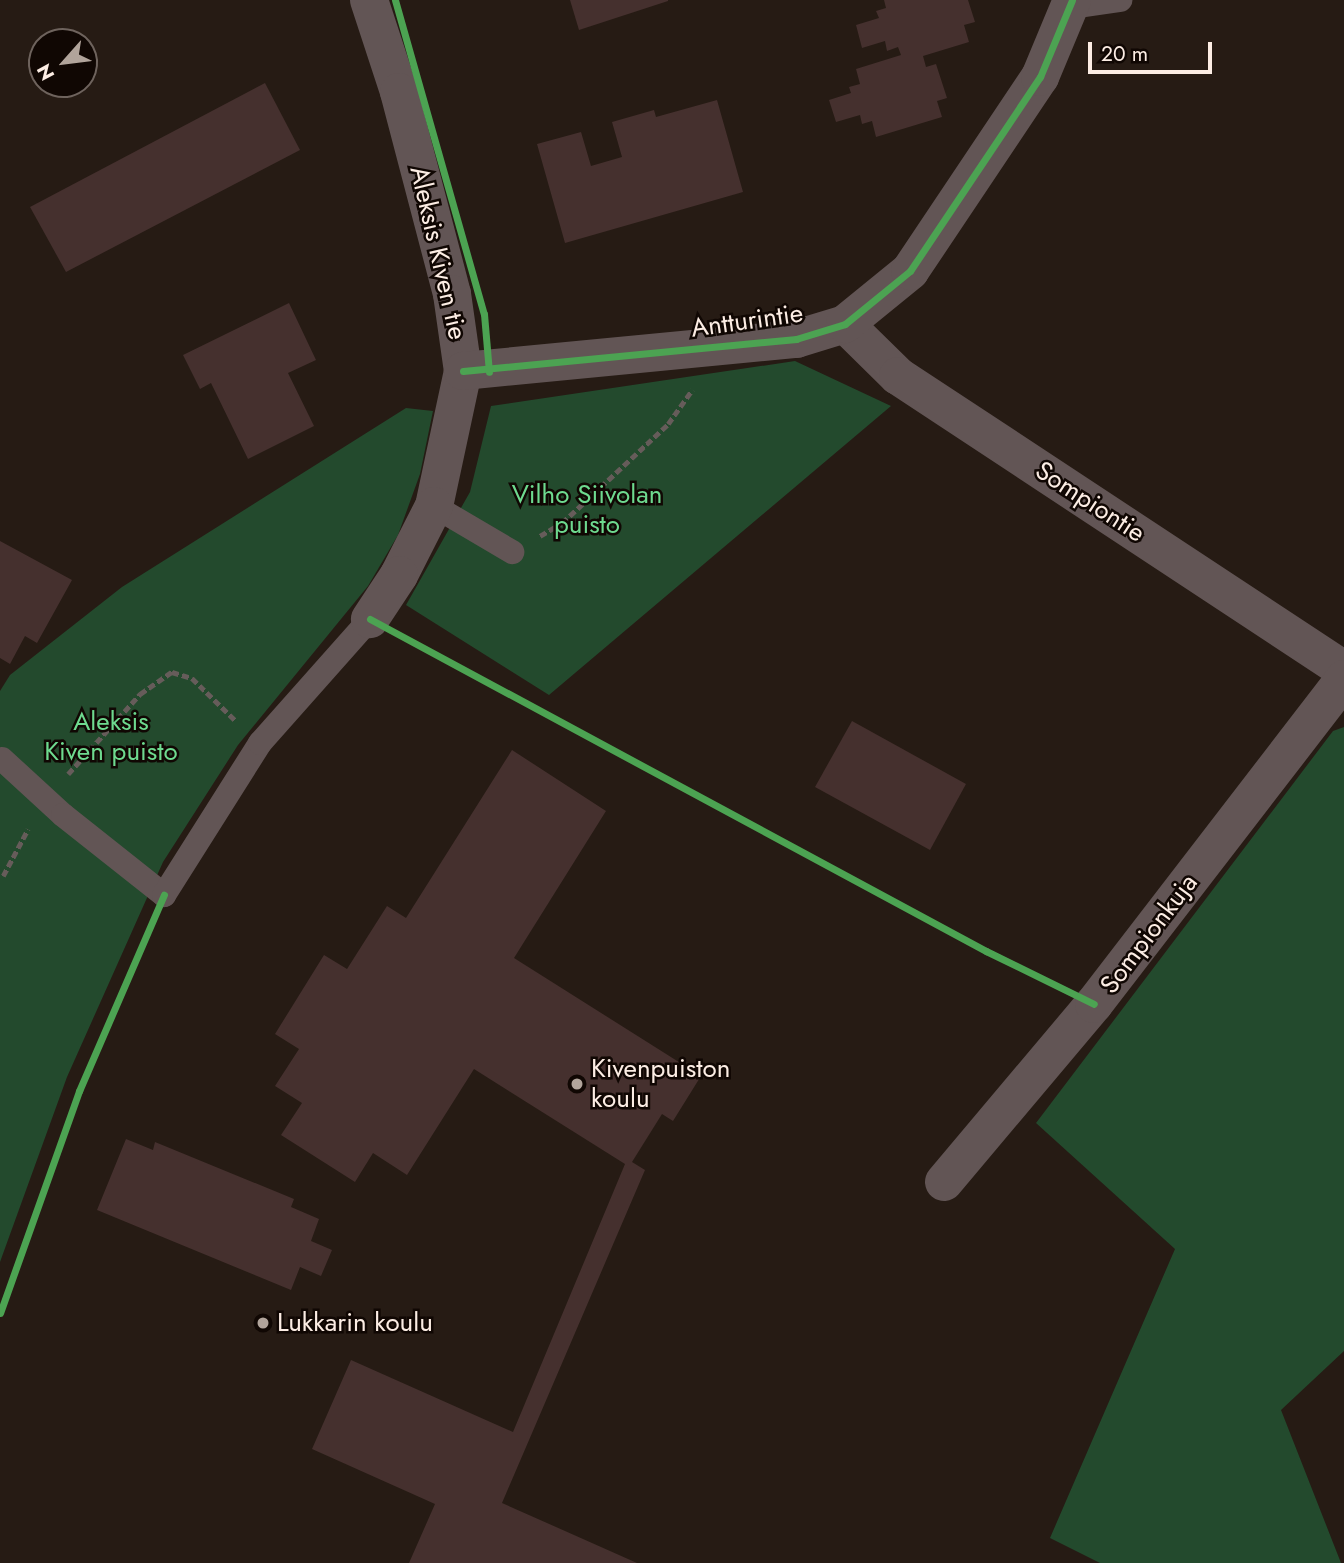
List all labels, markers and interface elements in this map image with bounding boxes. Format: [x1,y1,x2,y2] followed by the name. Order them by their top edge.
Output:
[28,28,98,98] north arrow
[1092,28,1216,72] scale bar
[1101,39,1148,69] text: 20 m
[30,59,61,85] text: N
[403,163,473,343] street label: Aleksis Kiven tie
[689,298,805,344] street label: Antturintie
[1029,455,1151,549] street label: Sompiontie
[512,479,662,540] park label: Vilho Siivolan puisto
[44,706,178,768] park label: Aleksis Kiven puisto
[1094,868,1204,1000] street label: Sompionkuja
[591,1053,730,1114] place label: Kivenpuiston koulu
[569,1076,585,1092] marker: Kivenpuiston koulu
[277,1307,433,1339] place label: Lukkarin koulu
[255,1315,271,1331] marker: Lukkarin koulu

